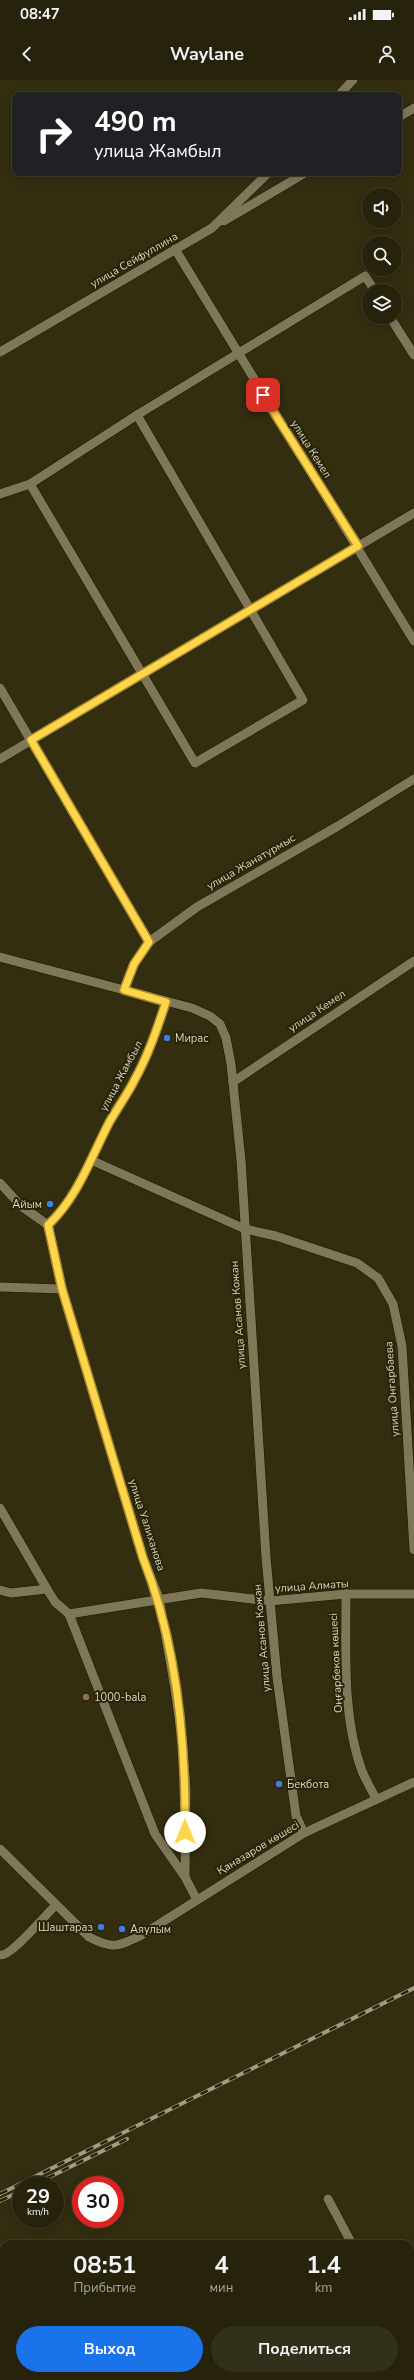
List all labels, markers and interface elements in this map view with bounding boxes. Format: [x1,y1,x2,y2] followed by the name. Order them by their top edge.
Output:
[20,4,60,24] text: 08:47
[170,42,244,66] text: Waylane
[16,43,38,65] icon: back
[376,43,398,65] icon: person
[94,103,177,141] text: 490 m
[28,108,80,160] icon: right
[94,139,221,163] text: улица Жамбыл
[362,188,402,324] map controls
[362,188,402,228] button: sound
[87,229,181,291] street label: улица Сейфуллина
[362,236,402,276] button: search
[362,284,402,324] button: layers
[246,378,280,412] pin
[252,384,274,406] icon: arrive
[287,417,335,481] street label: улица Кемел
[204,830,298,894] street label: улица Жанатурмыс
[285,986,349,1036] street label: улица Кемел
[175,1031,208,1046] place label: Мирас
[162,1033,172,1043] marker: Мирас
[96,1038,146,1114] street label: улица Жамбыл
[12,1197,42,1212] place label: Айым
[45,1199,55,1209] marker: Айым
[227,1260,249,1370] street label: улица Асанов Кожан
[381,1341,403,1437] street label: улица Онгарбаева
[125,1477,169,1573] street label: улица Уалиханова
[275,1576,349,1596] street label: улица Алматы
[250,1583,274,1693] street label: улица Асанов Кожан
[326,1613,346,1713] street label: Оңғарбеков көшесі
[94,1690,147,1705] place label: 1000-bala
[81,1692,91,1702] marker: 1000-bala
[287,1777,329,1792] place label: Бекбота
[274,1779,284,1789] marker: Бекбота
[164,1811,206,1853] position arrow
[214,1818,302,1878] street label: Қаназаров көшесі
[38,1920,93,1935] place label: Шаштараз
[96,1922,106,1932] marker: Шаштараз
[130,1922,171,1937] place label: Аяулым
[117,1924,127,1934] marker: Аяулым
[72,2176,124,2228] speed limit sign: 30
[26,2183,50,2210] text: 29
[27,2205,49,2219] text: km/h
[73,2249,137,2281] text: 08:51
[214,2249,229,2281] text: 4
[306,2249,341,2281] text: 1.4
[74,2279,136,2297] text: Прибытие
[210,2279,233,2297] text: мин
[315,2279,332,2297] text: km
[16,2326,203,2372] button: Выход
[211,2326,398,2372] button: Поделиться

